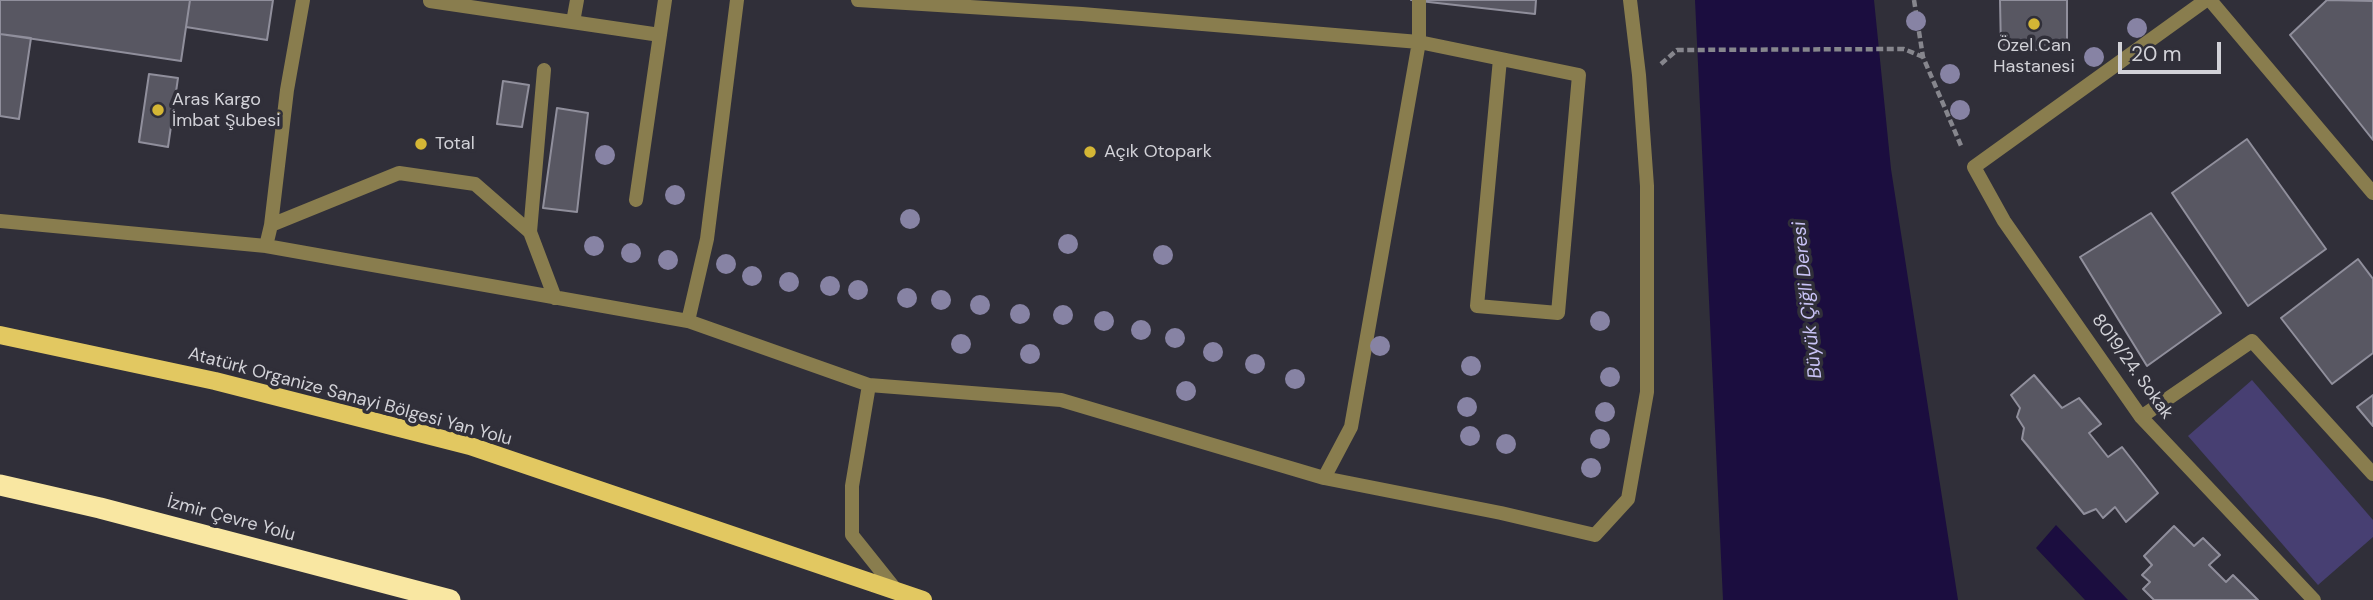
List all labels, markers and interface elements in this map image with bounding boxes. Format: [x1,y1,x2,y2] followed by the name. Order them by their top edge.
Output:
[2026,16,2042,32] marker: Özel Can Hastanesi
[2121,28,2224,72] scale bar
[1993,35,2075,78] place label: Özel Can Hastanesi
[2131,40,2182,68] text: 20 m
[172,89,281,132] place label: Aras Kargo İmbat Şubesi
[150,102,166,118] marker: Aras Kargo İmbat Şubesi
[435,133,475,155] place label: Total
[413,136,429,152] marker: Total
[1104,141,1212,163] place label: Açık Otopark
[1082,144,1098,160] marker: Açık Otopark
[1788,220,1828,380] water label: Büyük Çiğli Deresi
[2087,310,2177,424] street label: 8019/24. Sokak
[186,343,514,451] street label: Atatürk Organize Sanayi Bölgesi Yan Yolu
[165,492,297,546] street label: İzmir Çevre Yolu

